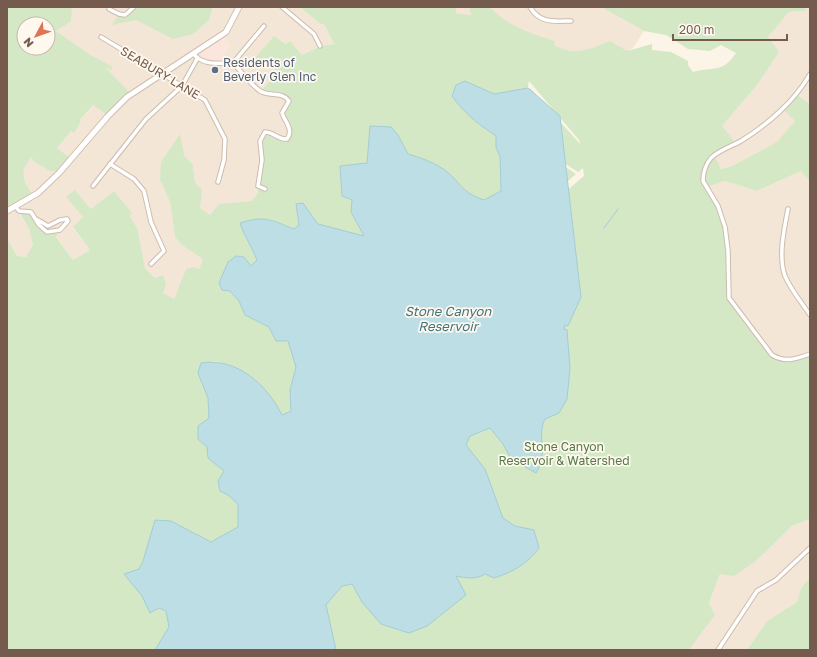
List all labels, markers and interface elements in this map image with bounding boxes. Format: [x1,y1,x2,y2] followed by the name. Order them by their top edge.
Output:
[16,16,56,56] north arrow
[673,16,787,42] scale bar
[679,22,714,37] text: 200 m
[20,35,36,50] text: N
[118,43,203,102] street label: SEABURY LANE
[223,55,317,84] place label: Residents of Beverly Glen Inc
[210,65,220,75] marker: Residents of Beverly Glen Inc
[405,303,492,334] water label: Stone Canyon Reservoir
[498,439,630,468] park label: Stone Canyon Reservoir & Watershed

